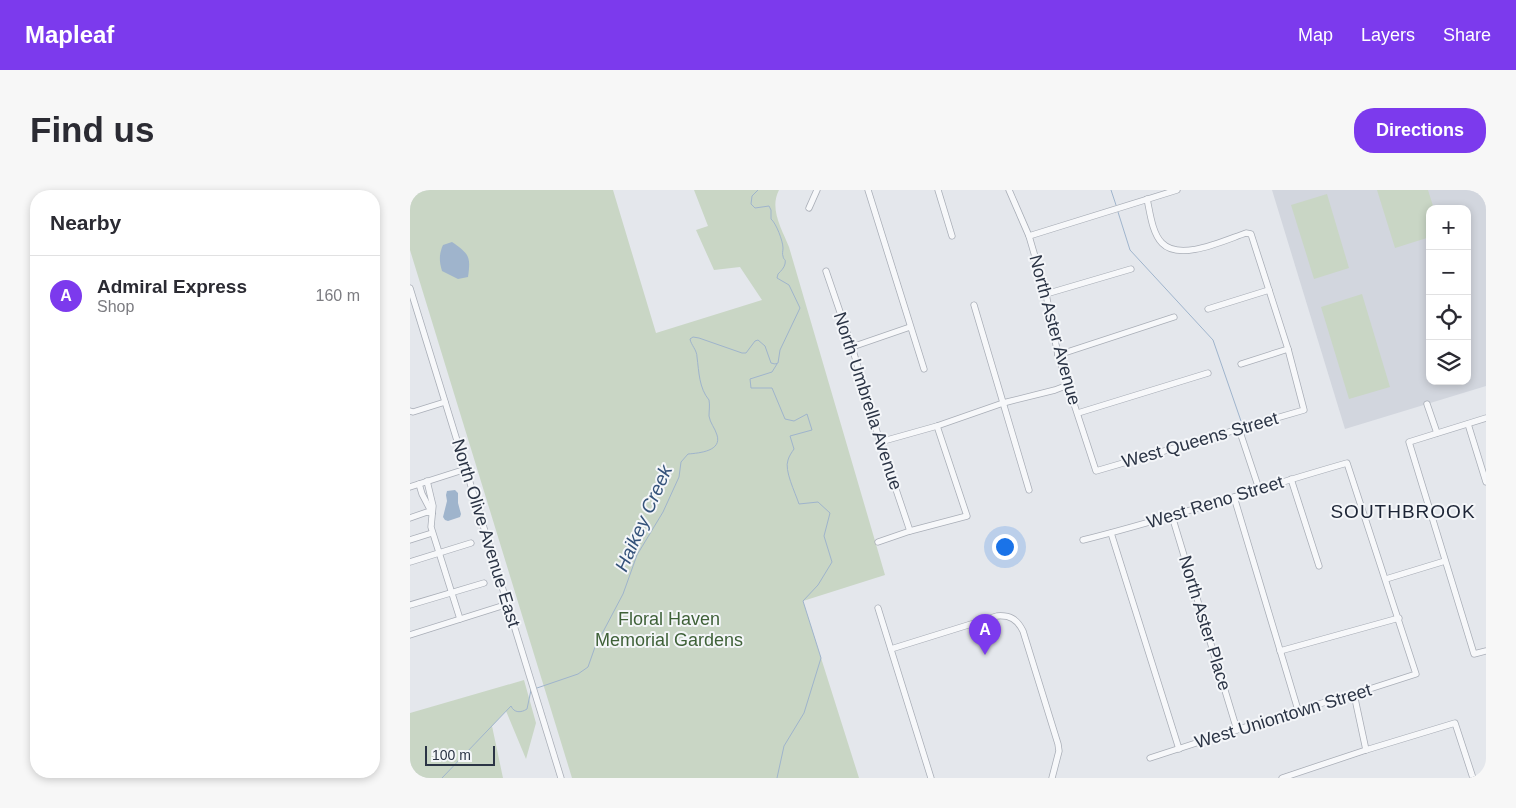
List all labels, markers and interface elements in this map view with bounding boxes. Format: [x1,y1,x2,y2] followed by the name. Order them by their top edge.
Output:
[25,21,114,48] text: Mapleaf
[1298,25,1333,45] text: Map
[1361,25,1415,45] text: Layers
[1443,25,1491,45] text: Share
[1354,108,1486,153] button: Directions
[30,110,154,149] text: Find us
[1426,205,1471,385] map controls
[1426,205,1471,250] button: +
[50,211,121,234] text: Nearby
[1426,250,1471,295] button: −
[1025,253,1085,407] street label: North Aster Avenue
[97,276,247,297] text: Admiral Express
[60,287,72,304] text: A
[316,287,360,304] text: 160 m
[1426,295,1471,340] button: locate
[97,298,134,315] text: Shop
[830,310,906,492] street label: North Umbrella Avenue
[1426,340,1471,385] button: layers
[1120,408,1280,472] street label: West Queens Street
[448,436,524,630] street label: North Olive Avenue East
[611,460,677,575] water label: Haikey Creek
[1144,472,1286,532] street label: West Reno Street
[1330,501,1476,522] district label: SOUTHBROOK
[992,534,1018,560] your location
[1175,553,1235,693] street label: North Aster Place
[595,609,743,650] park label: Floral Haven Memorial Gardens
[969,614,1001,655] pin: A
[1192,680,1374,752] street label: West Uniontown Street
[425,743,495,766] scale bar
[432,747,471,763] text: 100 m

